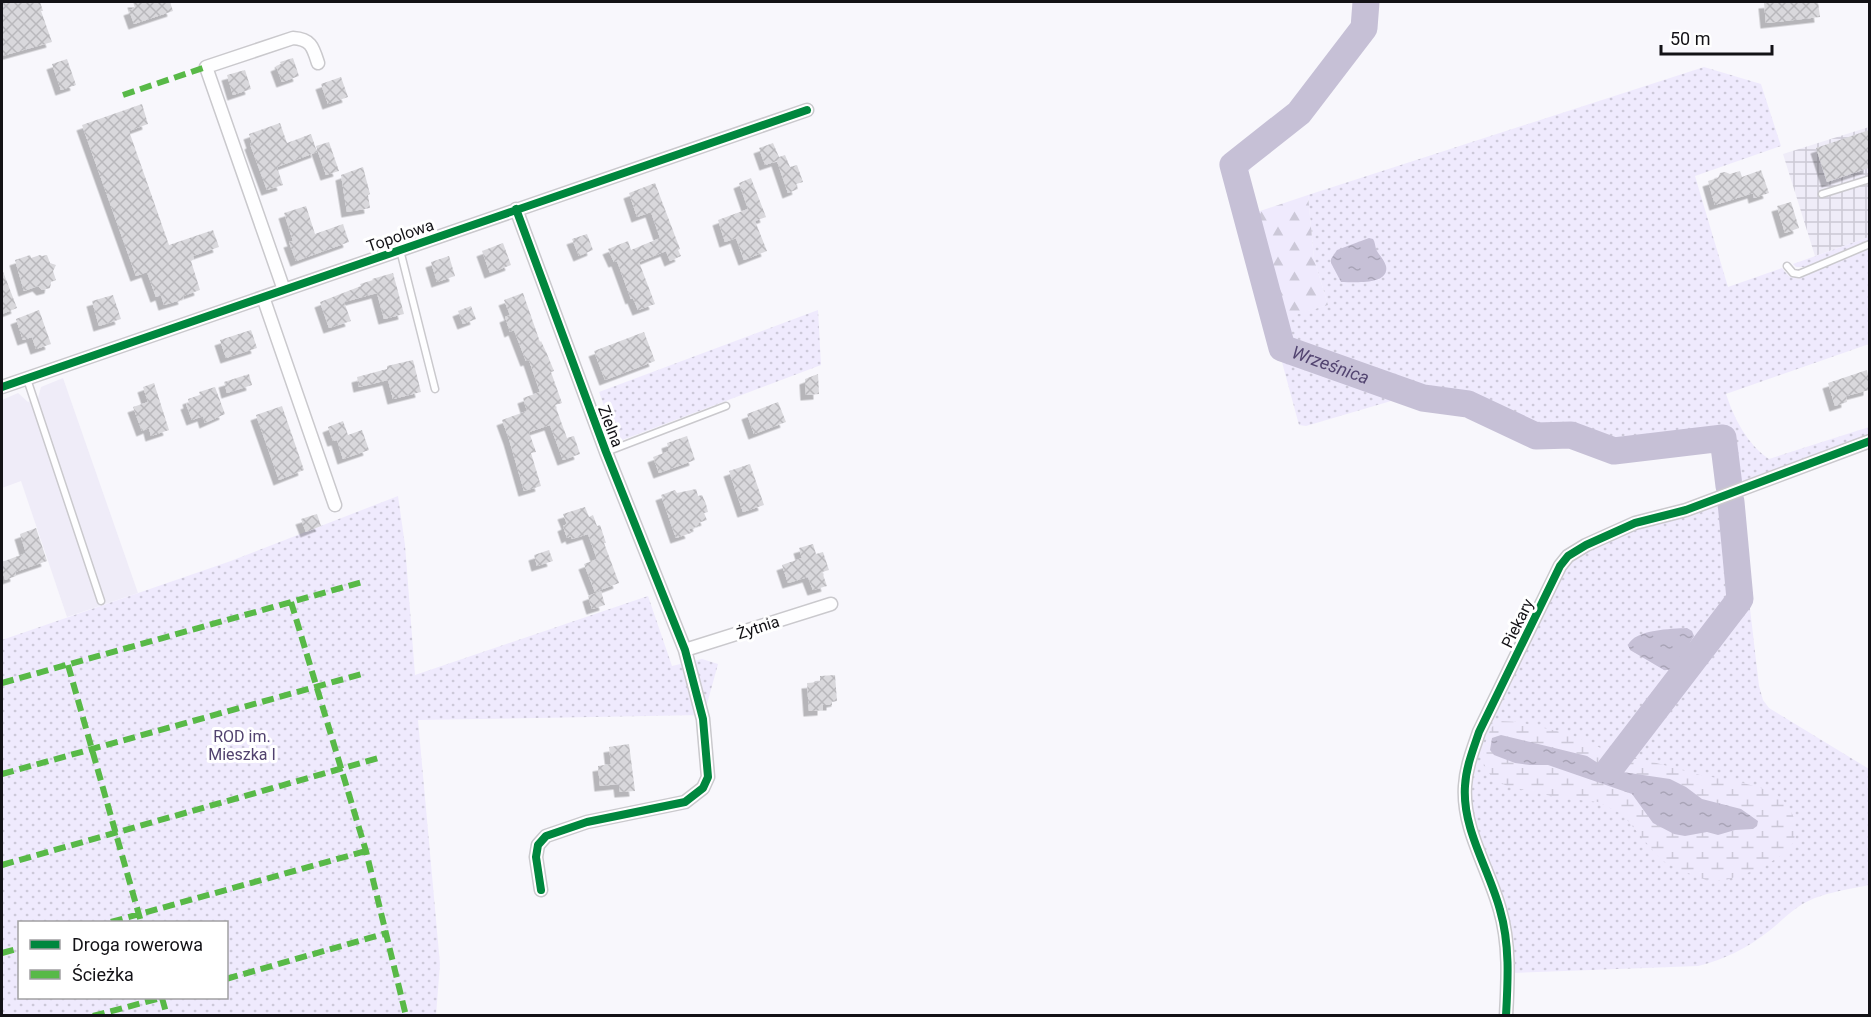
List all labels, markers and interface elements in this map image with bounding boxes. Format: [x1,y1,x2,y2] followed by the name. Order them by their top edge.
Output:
[1661,18,1772,56] scale bar
[1670,28,1710,49] text: 50 m
[364,215,436,256] street label: Topolowa
[1289,341,1372,388] water label: Wrześnica
[594,403,627,450] street label: Zielna
[1497,595,1538,651] street label: Piekary
[734,612,782,643] street label: Żytnia
[208,727,276,764] park label: ROD im. Mieszka I
[18,921,228,999] legend
[72,934,203,955] text: Droga rowerowa
[72,964,134,985] text: Ścieżka

